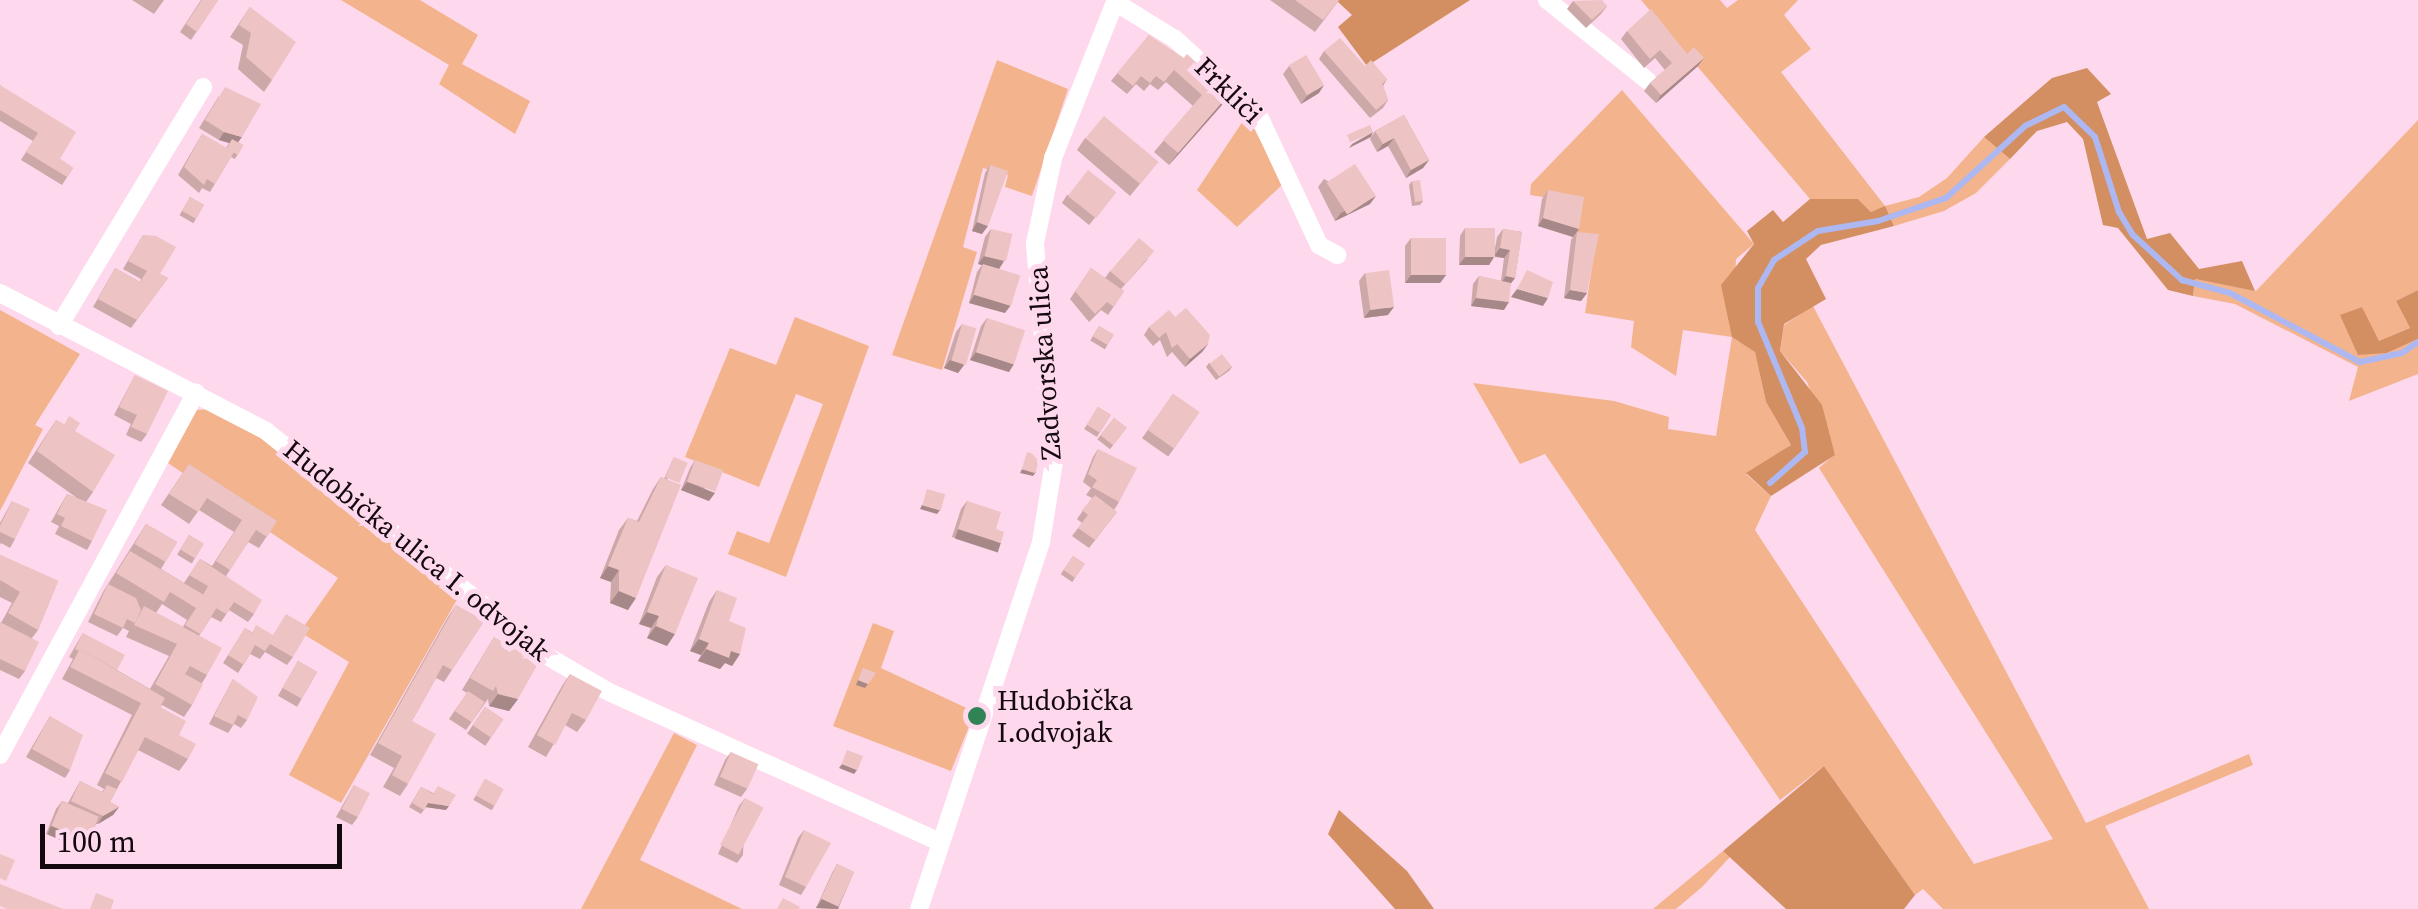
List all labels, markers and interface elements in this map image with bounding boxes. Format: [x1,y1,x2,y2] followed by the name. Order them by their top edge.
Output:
[1188,50,1270,130] street label: Frkliči
[1020,265,1068,461] street label: Zadvorska ulica
[277,432,557,668] street label: Hudobička ulica I. odvojak
[997,683,1133,749] place label: Hudobička I.odvojak
[966,705,988,727] marker: Hudobička I.odvojak
[45,804,348,866] scale bar
[57,821,136,862] text: 100 m

